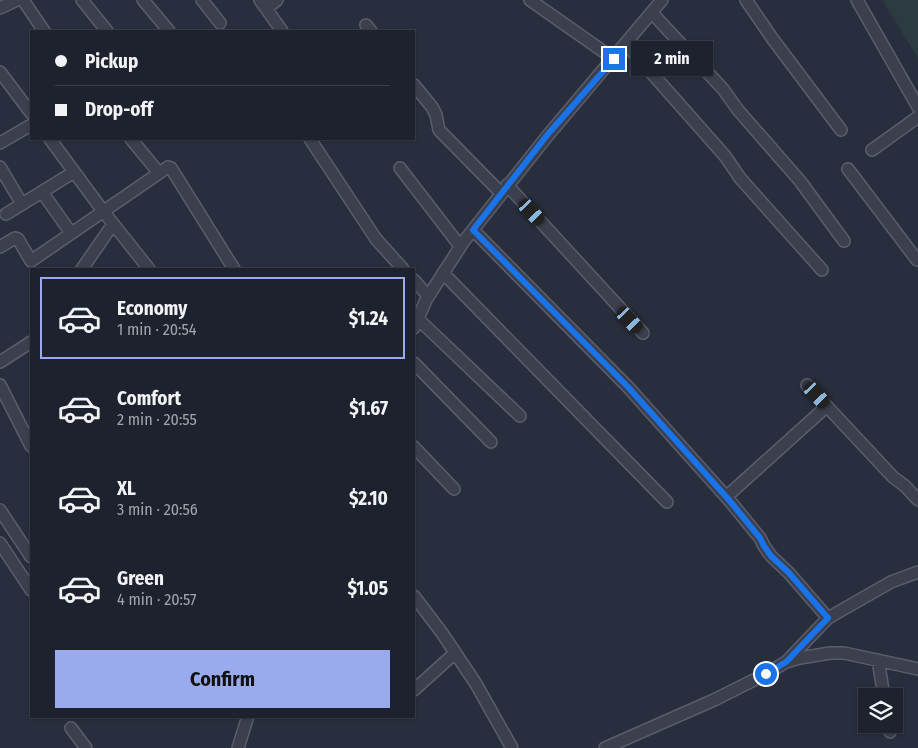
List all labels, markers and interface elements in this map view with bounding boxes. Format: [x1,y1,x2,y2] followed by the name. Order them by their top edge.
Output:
[632,42,714,76] callout: 2 min
[603,48,625,70] route end
[654,49,690,68] text: 2 min
[85,50,138,73] text: Pickup
[85,98,153,121] text: Drop-off
[516,196,547,228] car
[57,296,102,341] icon: car
[117,297,187,320] text: Economy
[614,304,645,336] car
[349,307,388,330] text: $1.24
[117,320,197,339] text: 1 min · 20:54
[801,379,832,411] car
[57,386,102,431] icon: car
[117,387,181,410] text: Comfort
[349,397,388,420] text: $1.67
[117,410,197,429] text: 2 min · 20:55
[57,476,102,521] icon: car
[117,477,136,500] text: XL
[349,487,388,510] text: $2.10
[117,500,198,519] text: 3 min · 20:56
[57,566,102,611] icon: car
[117,567,164,590] text: Green
[347,577,388,600] text: $1.05
[117,590,197,609] text: 4 min · 20:57
[55,650,390,708] button: Confirm
[755,663,777,685] route start
[858,688,903,733] map controls
[858,688,903,733] button: layers

